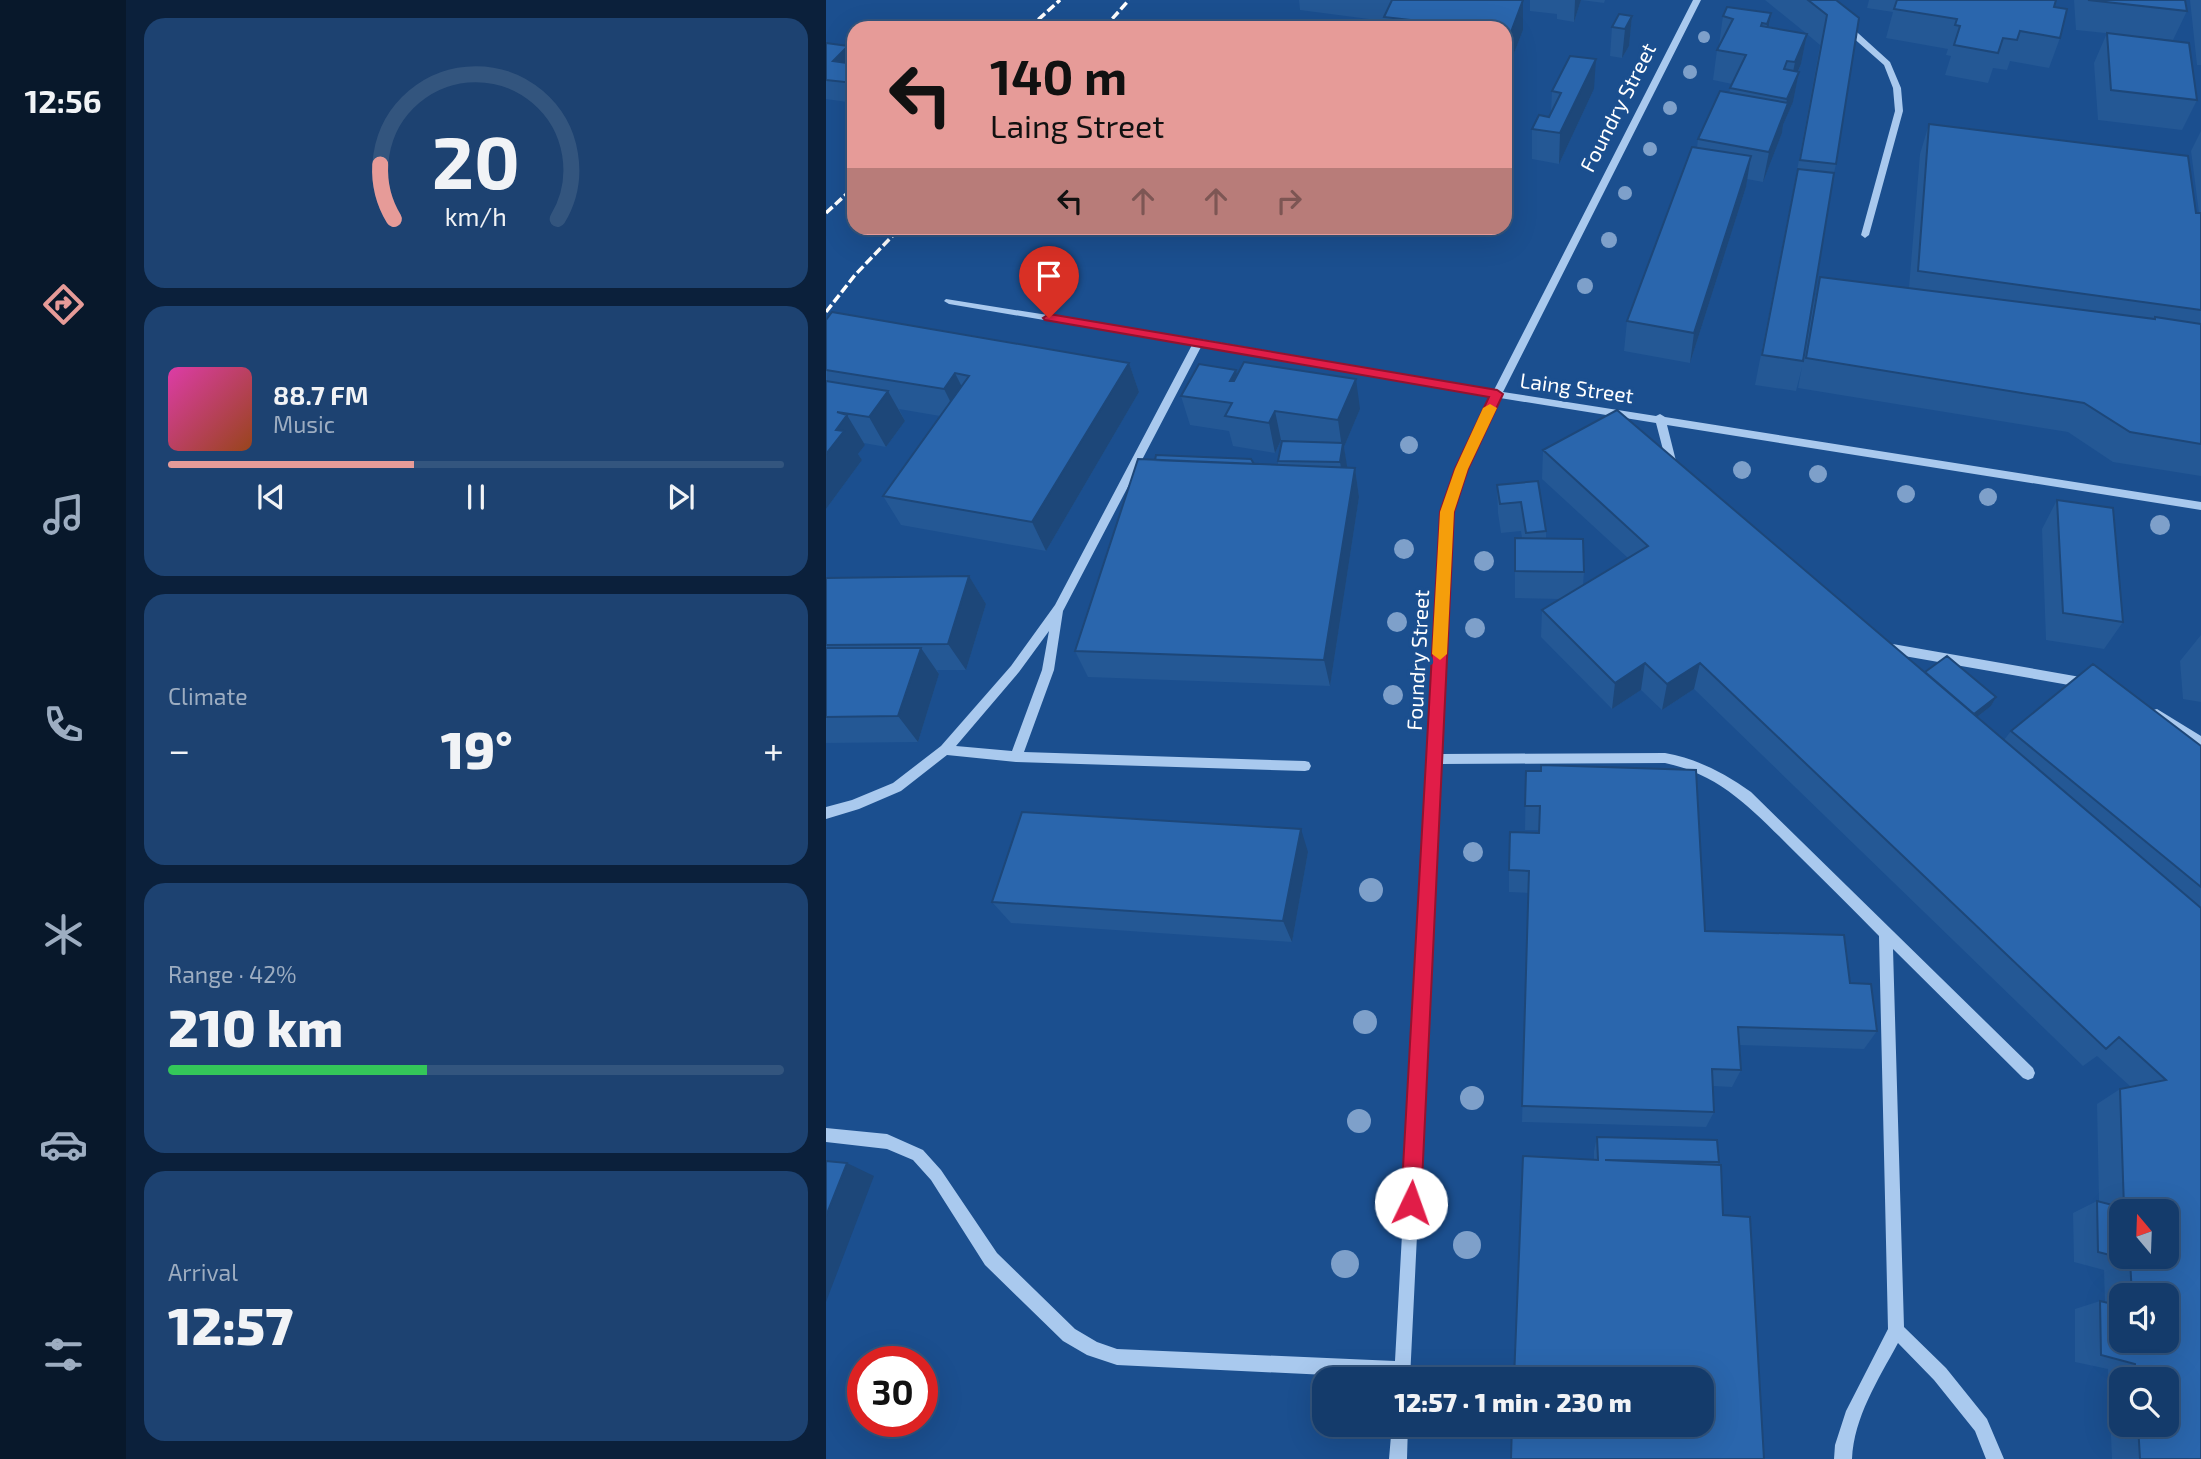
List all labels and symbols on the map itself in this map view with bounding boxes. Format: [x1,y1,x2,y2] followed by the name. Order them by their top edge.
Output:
[1574,38,1660,176] street label: Foundry Street
[1019,246,1079,318] pin
[1519,367,1635,407] street label: Laing Street
[1401,589,1433,731] street label: Foundry Street
[1374,1166,1448,1240] position arrow
[2109,1199,2179,1269] north arrow
[847,1346,938,1437] speed limit sign: 30

